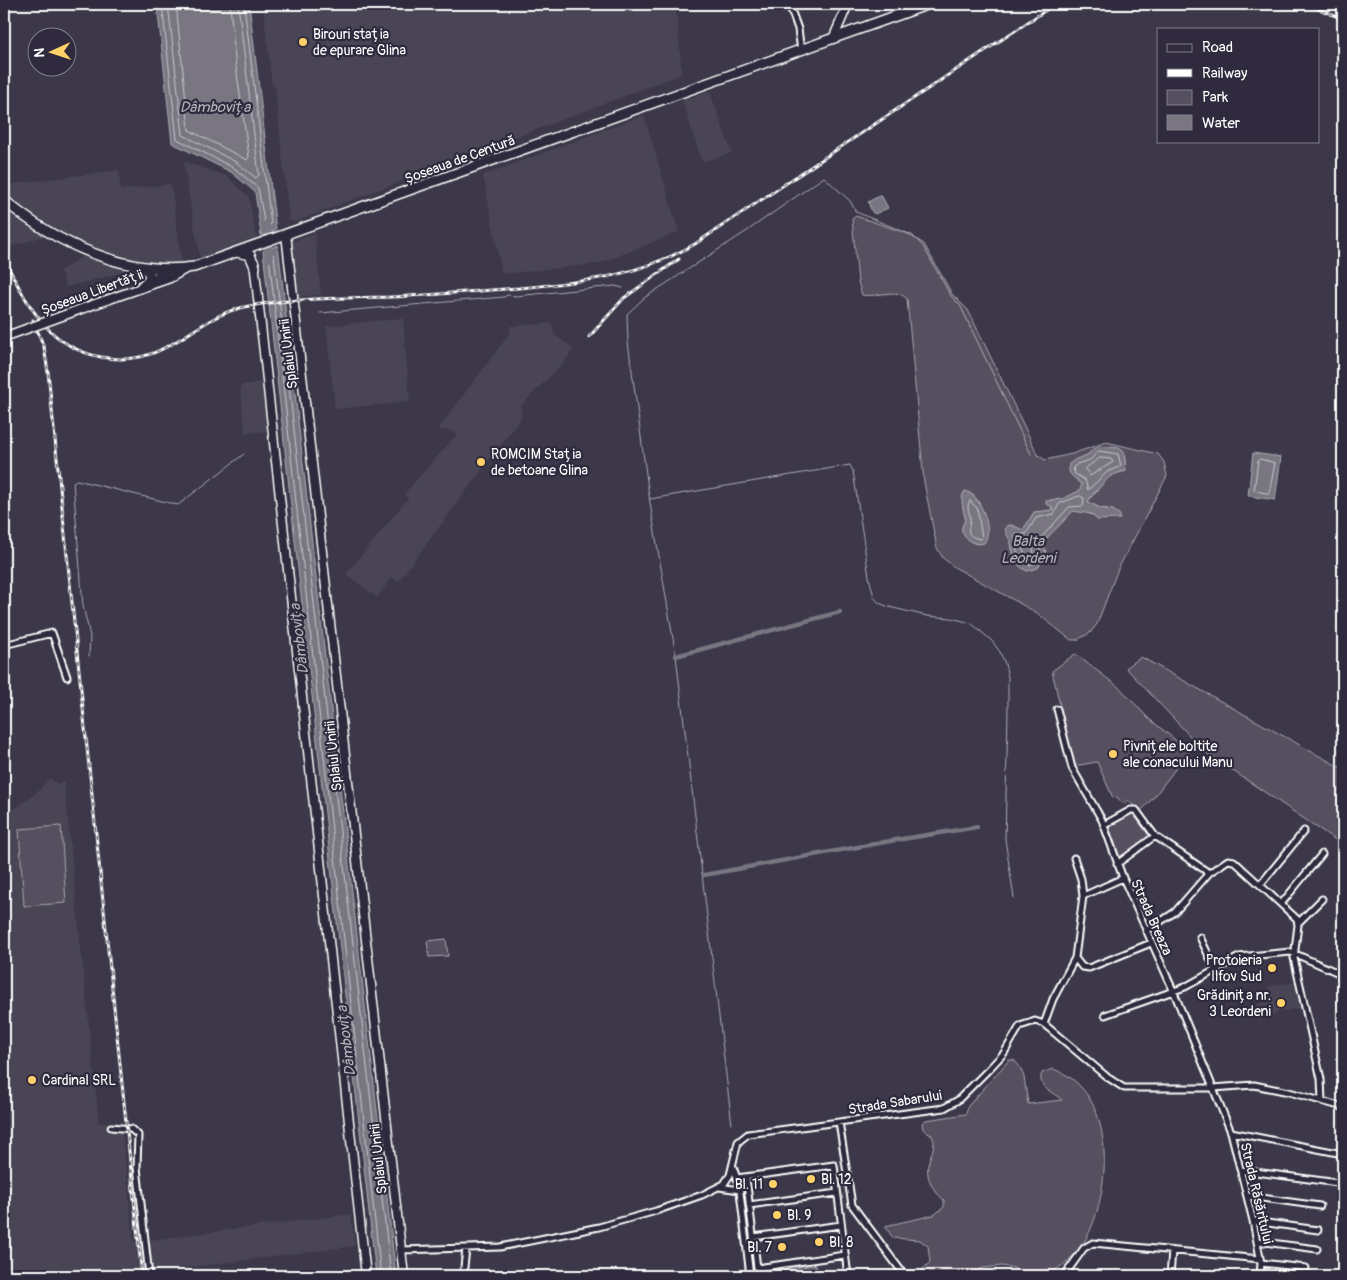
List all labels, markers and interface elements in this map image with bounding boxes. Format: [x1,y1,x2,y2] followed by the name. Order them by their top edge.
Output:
[313,26,406,59] place label: Birouri stația de epurare Glina
[28,28,78,78] north arrow
[1157,28,1320,142] legend
[297,36,309,48] marker: Birouri stația de epurare Glina
[1202,38,1233,57] text: Road
[31,47,48,58] text: N
[1202,64,1248,83] text: Railway
[1202,88,1229,107] text: Park
[180,98,251,117] water label: Dâmbovița
[1202,114,1241,133] text: Water
[402,132,518,187] street label: Șoseaua de Centură
[39,266,146,319] street label: Șoseaua Libertății
[276,318,301,390] street label: Splaiul Unirii
[491,446,588,479] place label: ROMCIM Stația de betoane Glina
[475,456,487,468] marker: ROMCIM Stația de betoane Glina
[1001,532,1058,568] water label: Balta Leordeni
[286,602,313,675] water label: Dâmbovița
[321,720,346,792] street label: Splaiul Unirii
[1123,738,1233,771] place label: Pivnițele boltite ale conacului Manu
[1107,748,1119,760] marker: Pivnițele boltite ale conacului Manu
[1127,876,1176,958] street label: Strada Breaza
[1206,952,1262,985] place label: Protoieria Ilfov Sud
[1266,962,1278,974] marker: Protoieria Ilfov Sud
[1197,987,1272,1020] place label: Grădinița nr. 3 Leordeni
[1275,997,1287,1009] marker: Grădinița nr. 3 Leordeni
[333,1004,360,1077] water label: Dâmbovița
[42,1072,116,1089] place label: Cardinal SRL
[26,1074,38,1086] marker: Cardinal SRL
[847,1087,944,1118] street label: Strada Sabarului
[366,1123,391,1195] street label: Splaiul Unirii
[1237,1141,1277,1246] street label: Strada Răsăritului
[821,1171,852,1188] place label: Bl. 12
[805,1173,817,1185] marker: Bl. 12
[735,1176,763,1193] place label: Bl. 11
[767,1178,779,1190] marker: Bl. 11
[787,1207,812,1224] place label: Bl. 9
[771,1209,783,1221] marker: Bl. 9
[829,1234,853,1251] place label: Bl. 8
[813,1236,825,1248] marker: Bl. 8
[747,1239,773,1256] place label: Bl. 7
[776,1241,788,1253] marker: Bl. 7

